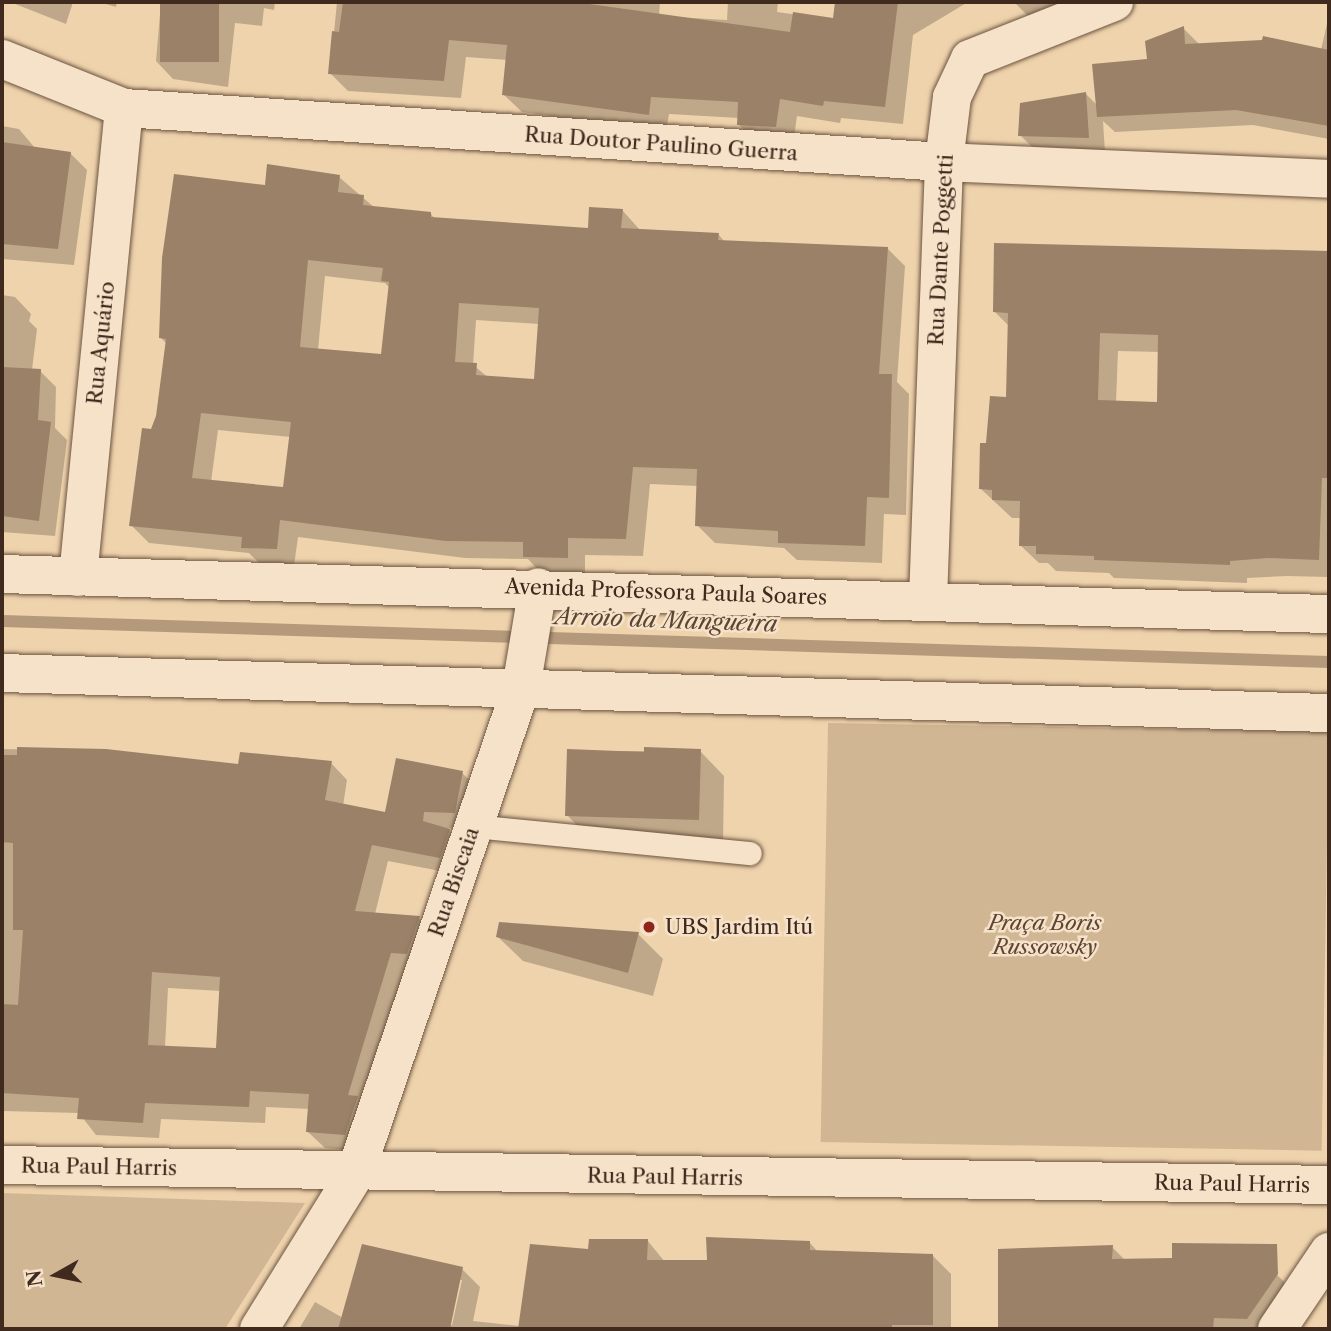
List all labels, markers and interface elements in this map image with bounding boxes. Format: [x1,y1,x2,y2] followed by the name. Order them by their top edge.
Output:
[523,122,799,166] street label: Rua Doutor Paulino Guerra
[923,153,959,347] street label: Rua Dante Poggetti
[82,280,120,406] street label: Rua Aquário
[504,574,828,610] street label: Avenida Professora Paula Soares
[554,602,778,638] water label: Arroio da Mangueira
[423,824,485,940] street label: Rua Biscaia
[988,910,1102,960] park label: Praça Boris Russowsky
[665,914,813,940] place label: UBS Jardim Itú
[639,917,659,937] marker: UBS Jardim Itú
[21,1153,177,1181] street label: Rua Paul Harris
[587,1163,743,1191] street label: Rua Paul Harris
[1154,1170,1310,1198] street label: Rua Paul Harris
[21,1240,91,1310] north arrow
[22,1268,47,1288] text: N

